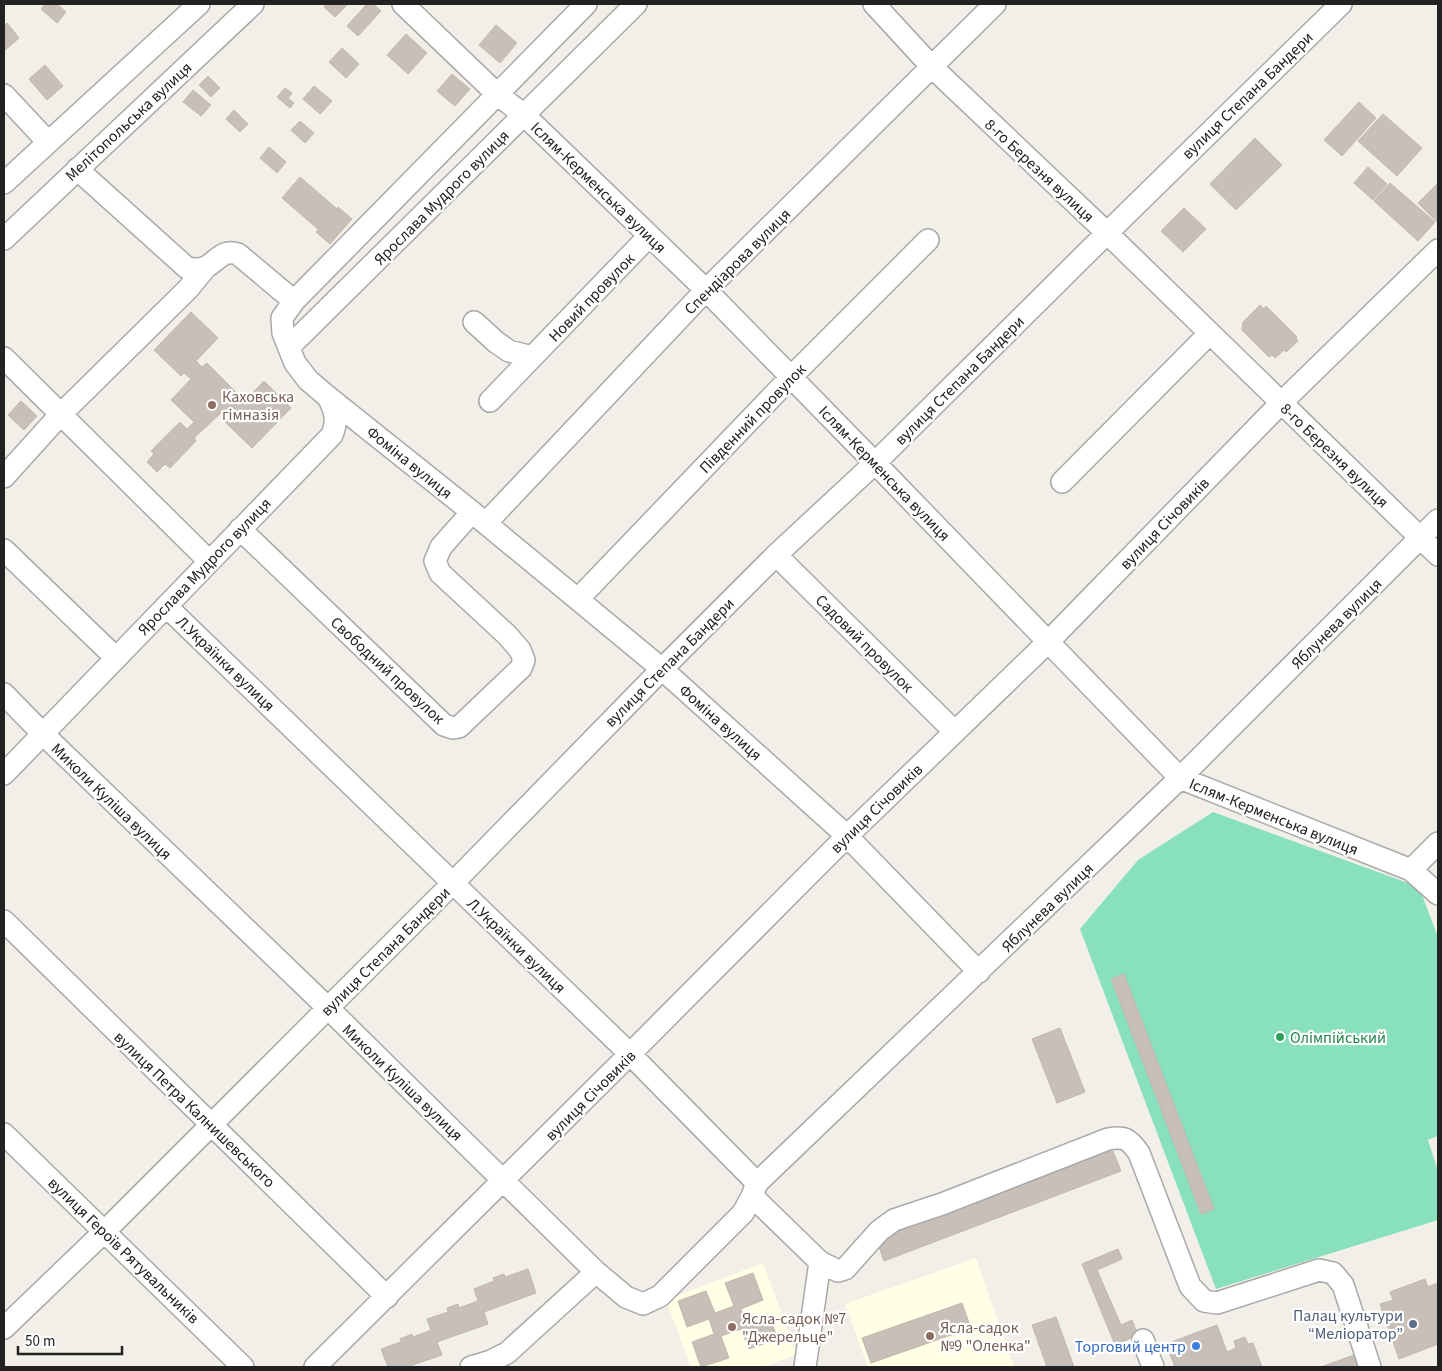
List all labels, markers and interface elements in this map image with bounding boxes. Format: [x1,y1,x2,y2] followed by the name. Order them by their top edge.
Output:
[1177,27,1318,164] street label: вулиця Степана Бандери
[60,57,197,186] street label: Мелітопольська вулиця
[980,114,1099,227] street label: 8-го Березня вулиця
[526,117,671,258] street label: Іслям-Керменська вулиця
[369,125,514,270] street label: Ярослава Мудрого вулиця
[680,204,796,320] street label: Спендіарова вулиця
[544,248,640,347] street label: Новий провулок
[890,311,1029,450] street label: вулиця Степана Бандери
[694,359,811,478] street label: Південний провулок
[222,386,294,426] place label: Каховська гімназія
[1275,398,1393,513] street label: 8-го Березня вулиця
[206,399,218,411] marker: Каховська гімназія
[814,401,955,546] street label: Іслям-Керменська вулиця
[362,421,457,504] street label: Фоміна вулиця
[1115,473,1214,575] street label: вулиця Січовиків
[133,493,276,640] street label: Ярослава Мудрого вулиця
[1286,573,1387,674] street label: Яблунева вулиця
[810,590,918,698] street label: Садовий провулок
[600,593,739,732] street label: вулиця Степана Бандери
[171,611,279,717] street label: Л.Українки вулиця
[325,612,449,730] street label: Свободний провулок
[674,679,767,766] street label: Фоміна вулиця
[46,738,176,865] street label: Миколи Куліша вулиця
[826,759,928,858] street label: вулиця Січовиків
[1186,773,1362,861] street label: Іслям-Керменська вулиця
[997,858,1099,957] street label: Яблунева вулиця
[316,882,455,1021] street label: вулиця Степана Бандери
[462,893,570,999] street label: Л.Українки вулиця
[337,1019,467,1146] street label: Миколи Куліша вулиця
[109,1027,280,1193] street label: вулиця Петра Калнишевського
[1290,1027,1386,1049] place label: Олімпійський
[1274,1031,1286,1043] marker: Олімпійський
[540,1045,641,1146] street label: вулиця Січовиків
[43,1172,204,1329] street label: вулиця Героїв Рятувальників
[1293,1305,1403,1345] place label: Палац культури “Меліоратор”
[742,1308,846,1348] place label: Ясла-садок №7 "Джерельце"
[940,1317,1031,1357] place label: Ясла-садок №9 "Оленка"
[1407,1318,1419,1330] marker: Палац культури “Меліоратор”
[726,1321,738,1333] marker: Ясла-садок №7 "Джерельце"
[18,1324,121,1356] scale bar
[924,1330,936,1342] marker: Ясла-садок №9 "Оленка"
[25,1331,55,1352] text: 50 m
[1075,1336,1186,1358] place label: Торговий центр
[1190,1340,1202,1352] marker: Торговий центр

